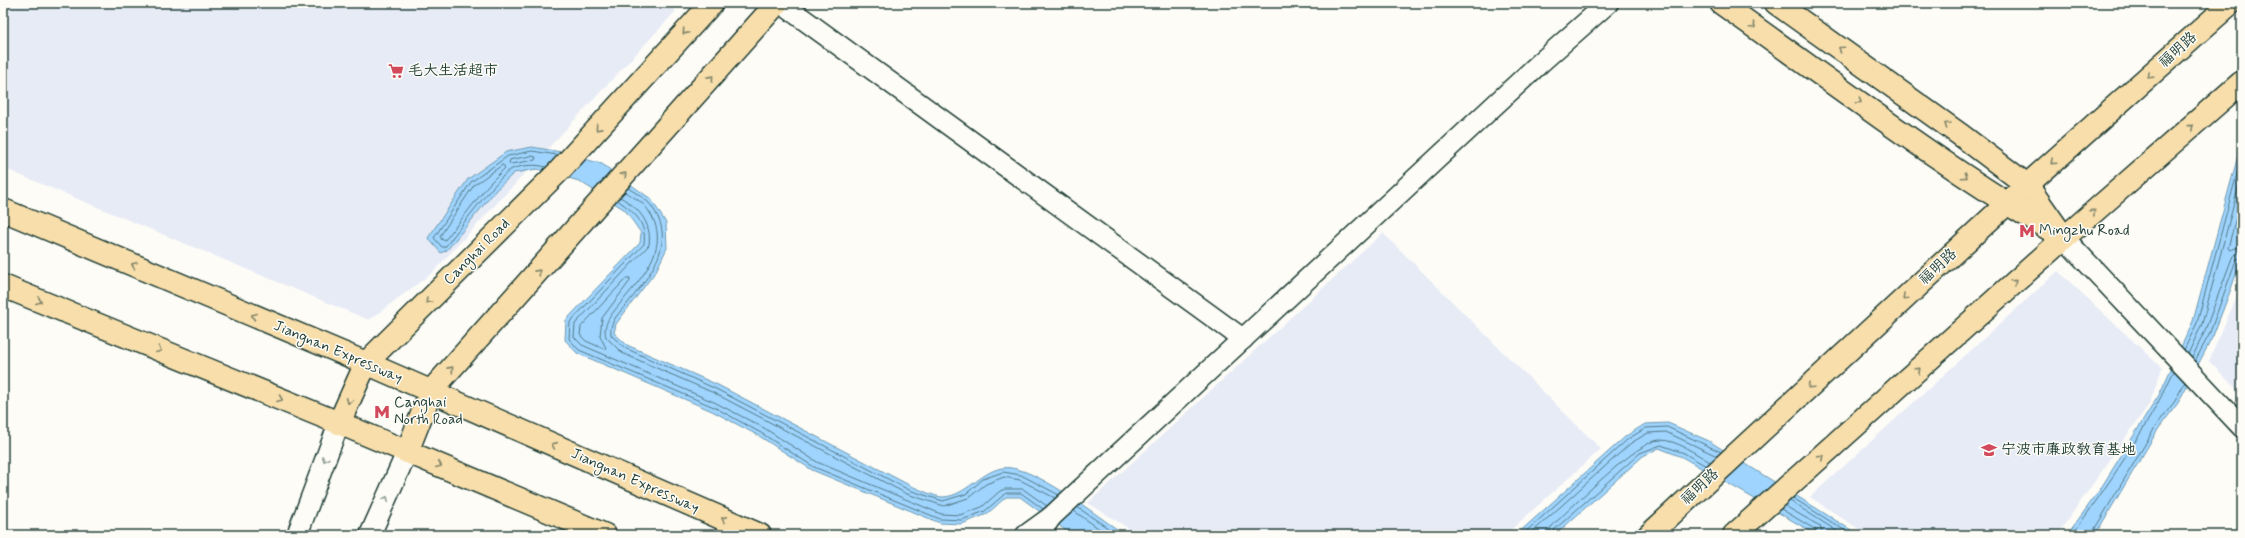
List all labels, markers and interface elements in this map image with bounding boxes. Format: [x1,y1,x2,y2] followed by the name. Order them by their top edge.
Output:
[1749,21,1756,29] one-way arrow
[683,27,690,35] one-way arrow
[2155,28,2201,72] street label: 福明路
[1838,47,1845,54] one-way arrow
[408,61,498,81] place label: 毛大生活超市
[387,62,405,80] supermarket icon: 毛大生活超市
[2147,71,2154,78] one-way arrow
[706,75,713,83] one-way arrow
[1854,96,1861,103] one-way arrow
[595,123,603,131] one-way arrow
[1944,123,1951,130] one-way arrow
[2186,124,2194,131] one-way arrow
[2050,157,2057,164] one-way arrow
[1961,171,1968,179] one-way arrow
[619,172,627,180] one-way arrow
[2088,210,2096,217] one-way arrow
[439,214,515,290] street label: Canghai Road
[2039,221,2130,242] place label: Mingzhu Road
[2018,222,2036,240] metro station icon: Mingzhu Road
[1915,244,1961,290] street label: 福明路
[131,262,138,270] one-way arrow
[533,269,540,277] one-way arrow
[2010,280,2017,287] one-way arrow
[1902,293,1910,300] one-way arrow
[36,296,43,304] one-way arrow
[425,296,433,304] one-way arrow
[251,313,259,321] one-way arrow
[270,316,406,389] street label: Jiangnan Expressway
[155,345,163,353] one-way arrow
[446,366,454,374] one-way arrow
[1913,367,1921,374] one-way arrow
[1807,381,1815,388] one-way arrow
[394,393,463,430] place label: Canghai North Road
[275,394,283,402] one-way arrow
[345,397,353,404] one-way arrow
[373,403,391,421] metro station icon: Canghai North Road
[2001,440,2136,460] place label: 宁波市廉政教育基地
[1980,441,1998,459] school or university icon: 宁波市廉政教育基地
[550,442,558,450] one-way arrow
[567,444,702,519] street label: Jiangnan Expressway
[1817,454,1824,461] one-way arrow
[322,456,330,463] one-way arrow
[434,460,442,468] one-way arrow
[1677,464,1723,510] street label: 福明路
[381,496,389,504] one-way arrow
[721,516,728,524] one-way arrow

